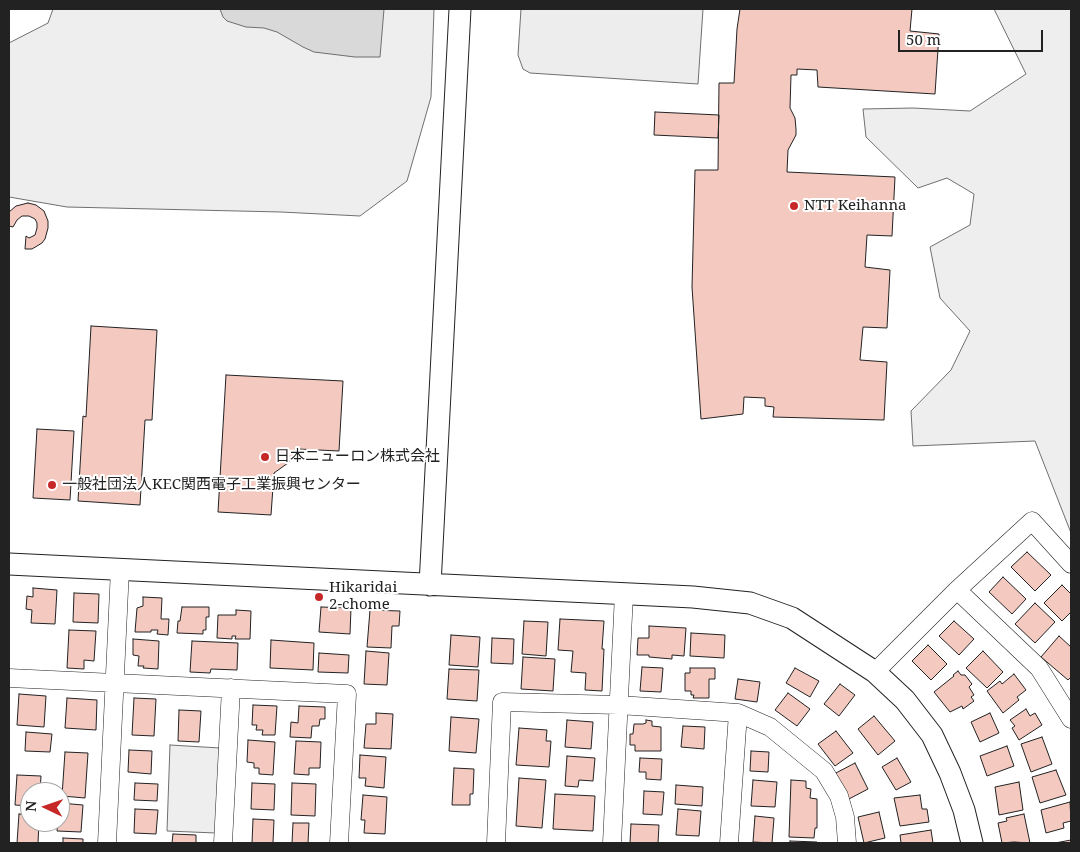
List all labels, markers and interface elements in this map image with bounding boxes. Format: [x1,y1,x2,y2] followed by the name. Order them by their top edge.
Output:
[900,20,1045,52] scale bar
[906,29,941,49] text: 50 m
[804,197,907,215] place label: NTT Keihanna
[788,200,800,212] marker: NTT Keihanna
[275,448,440,466] place label: 日本ニューロン株式会社
[259,451,271,463] marker: 日本ニューロン株式会社
[62,476,361,494] place label: 一般社団法人KEC関西電子工業振興センター
[46,479,58,491] marker: 一般社団法人KEC関西電子工業振興センター
[329,579,397,614] place label: Hikaridai 2-chome
[313,591,325,603] marker: Hikaridai 2-chome
[20,782,70,832] north arrow
[21,800,40,812] text: N

